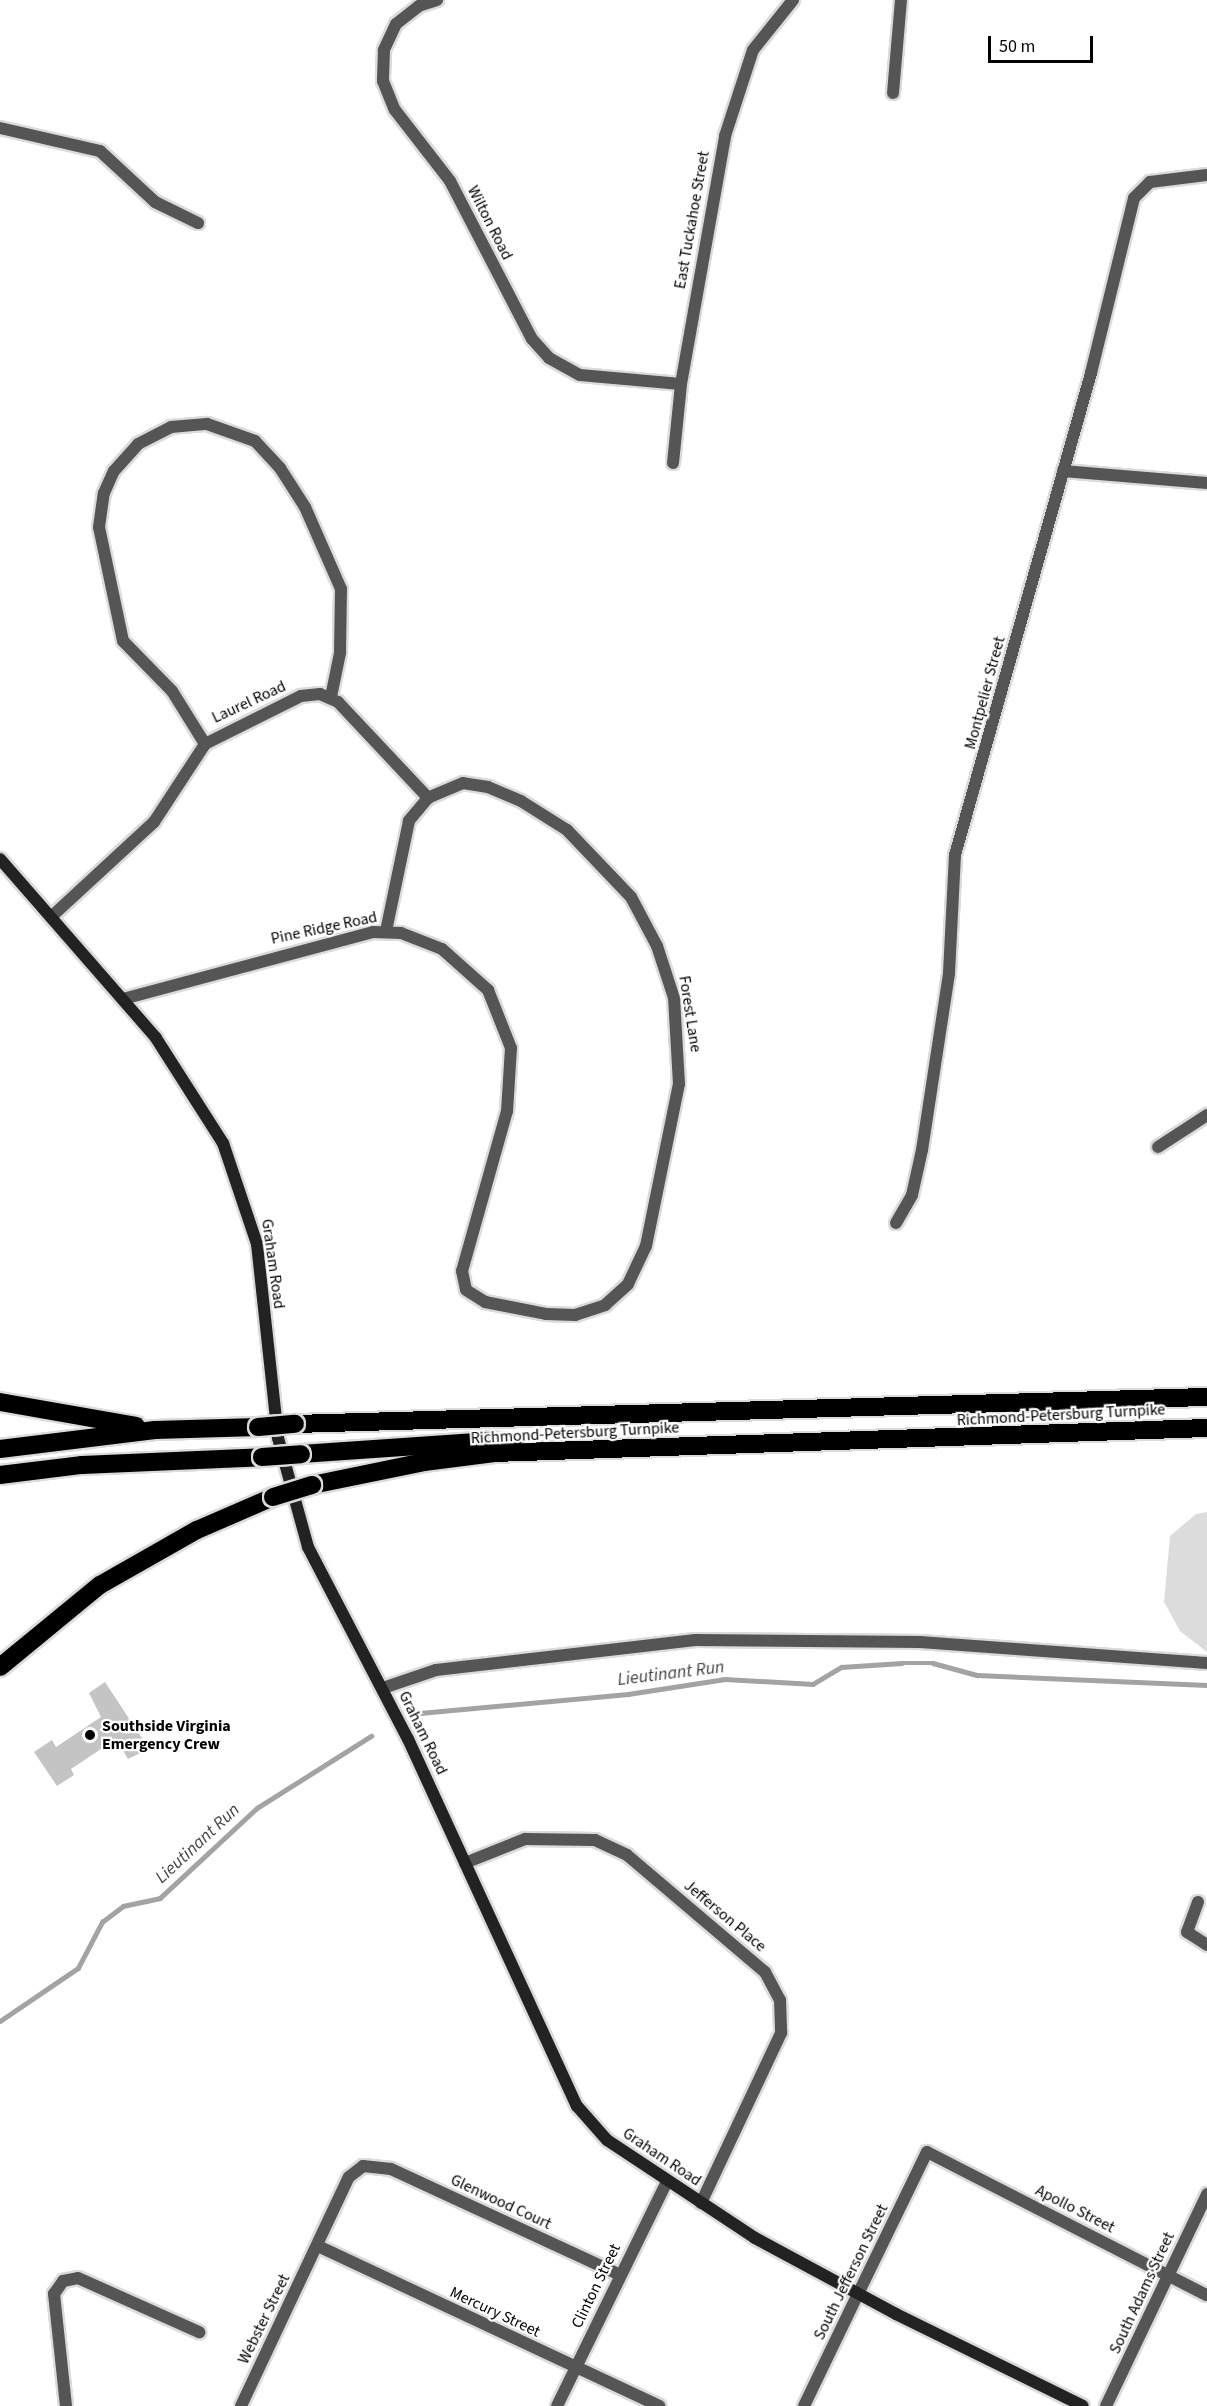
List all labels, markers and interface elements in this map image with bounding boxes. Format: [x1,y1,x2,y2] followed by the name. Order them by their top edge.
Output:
[991,24,1096,62] scale bar
[999,34,1035,59] text: 50 m
[670,150,714,290] street label: East Tuckahoe Street
[463,183,517,263] street label: Wilton Road
[961,634,1009,752] street label: Montpelier Street
[209,677,289,727] street label: Laurel Road
[269,907,379,949] street label: Pine Ridge Road
[674,974,706,1054] street label: Forest Lane
[257,1218,289,1310] street label: Graham Road
[956,1400,1166,1430] street label: Richmond-Petersburg Turnpike
[470,1418,680,1448] street label: Richmond-Petersburg Turnpike
[616,1657,726,1691] water label: Lieutinant Run
[394,1688,452,1778] street label: Graham Road
[102,1716,231,1754] place label: Southside Virginia Emergency Crew
[83,1728,97,1742] marker: Southside Virginia Emergency Crew
[151,1799,245,1889] water label: Lieutinant Run
[680,1876,770,1956] street label: Jefferson Place
[619,2124,705,2190] street label: Graham Road
[448,2170,554,2234] street label: Glenwood Court
[1032,2181,1118,2237] street label: Apollo Street
[810,2201,892,2343] street label: South Jefferson Street
[1105,2229,1179,2357] street label: South Adams Street
[567,2241,625,2331] street label: Clinton Street
[234,2271,294,2367] street label: Webster Street
[447,2283,543,2341] street label: Mercury Street

